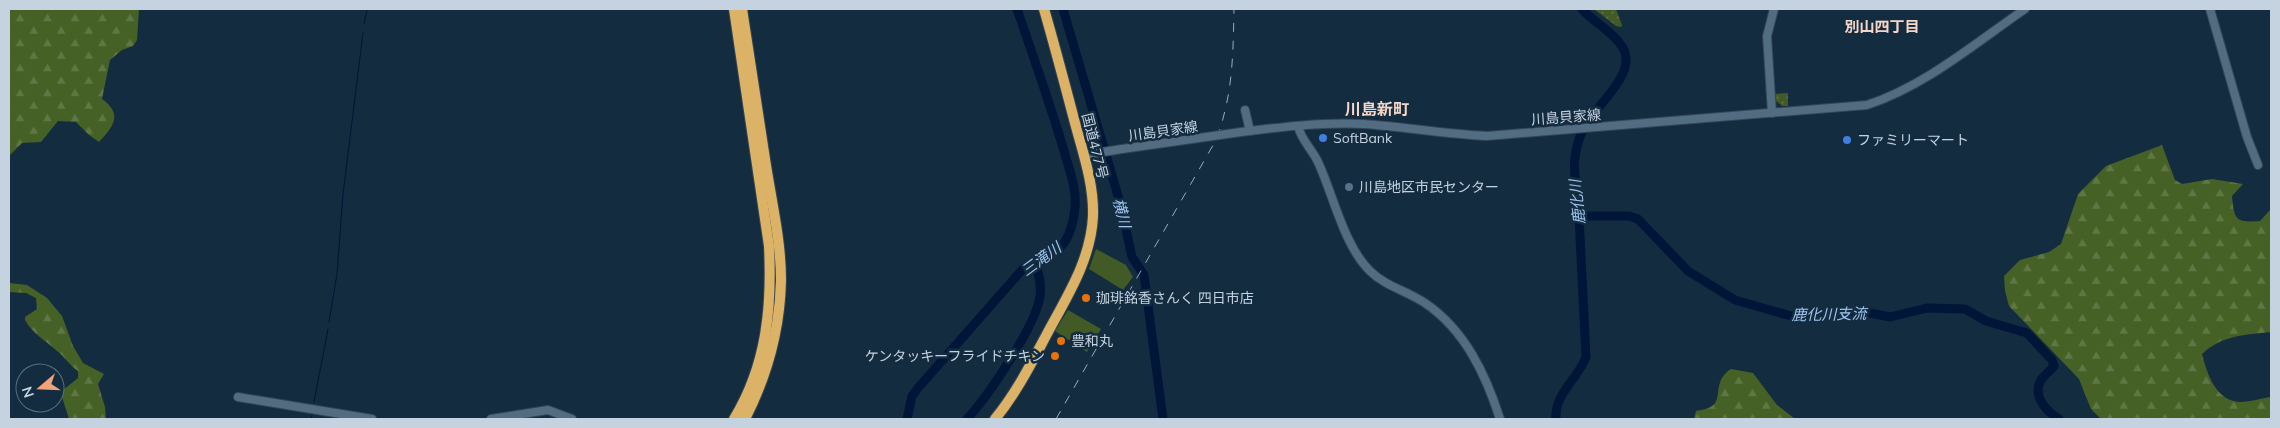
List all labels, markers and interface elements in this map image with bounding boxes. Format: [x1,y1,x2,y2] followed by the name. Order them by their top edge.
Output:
[1844,17,1920,36] district label: 別山四丁目
[1345,99,1409,119] district label: 川島新町
[1530,106,1602,128] street label: 川島貝家線
[1078,111,1112,181] street label: 国道477号
[1127,117,1199,145] street label: 川島貝家線
[1333,129,1393,147] place label: SoftBank
[1857,131,1969,149] place label: ファミリーマート
[1317,132,1329,144] marker: SoftBank
[1841,134,1853,146] marker: ファミリーマート
[1565,177,1589,225] water label: 鹿化川
[1359,178,1499,196] place label: 川島地区市民センター
[1343,181,1355,193] marker: 川島地区市民センター
[1109,196,1135,232] water label: 横川
[1017,237,1066,280] water label: 三滝川
[1096,289,1254,307] place label: 珈琲銘香さんく 四日市店
[1080,292,1092,304] marker: 珈琲銘香さんく 四日市店
[1791,304,1869,324] water label: 鹿化川支流
[1071,332,1113,350] place label: 豊和丸
[1055,335,1067,347] marker: 豊和丸
[865,347,1045,365] place label: ケンタッキーフライドチキン
[1049,350,1061,362] marker: ケンタッキーフライドチキン
[15,363,65,413] north arrow
[17,384,38,400] text: N

